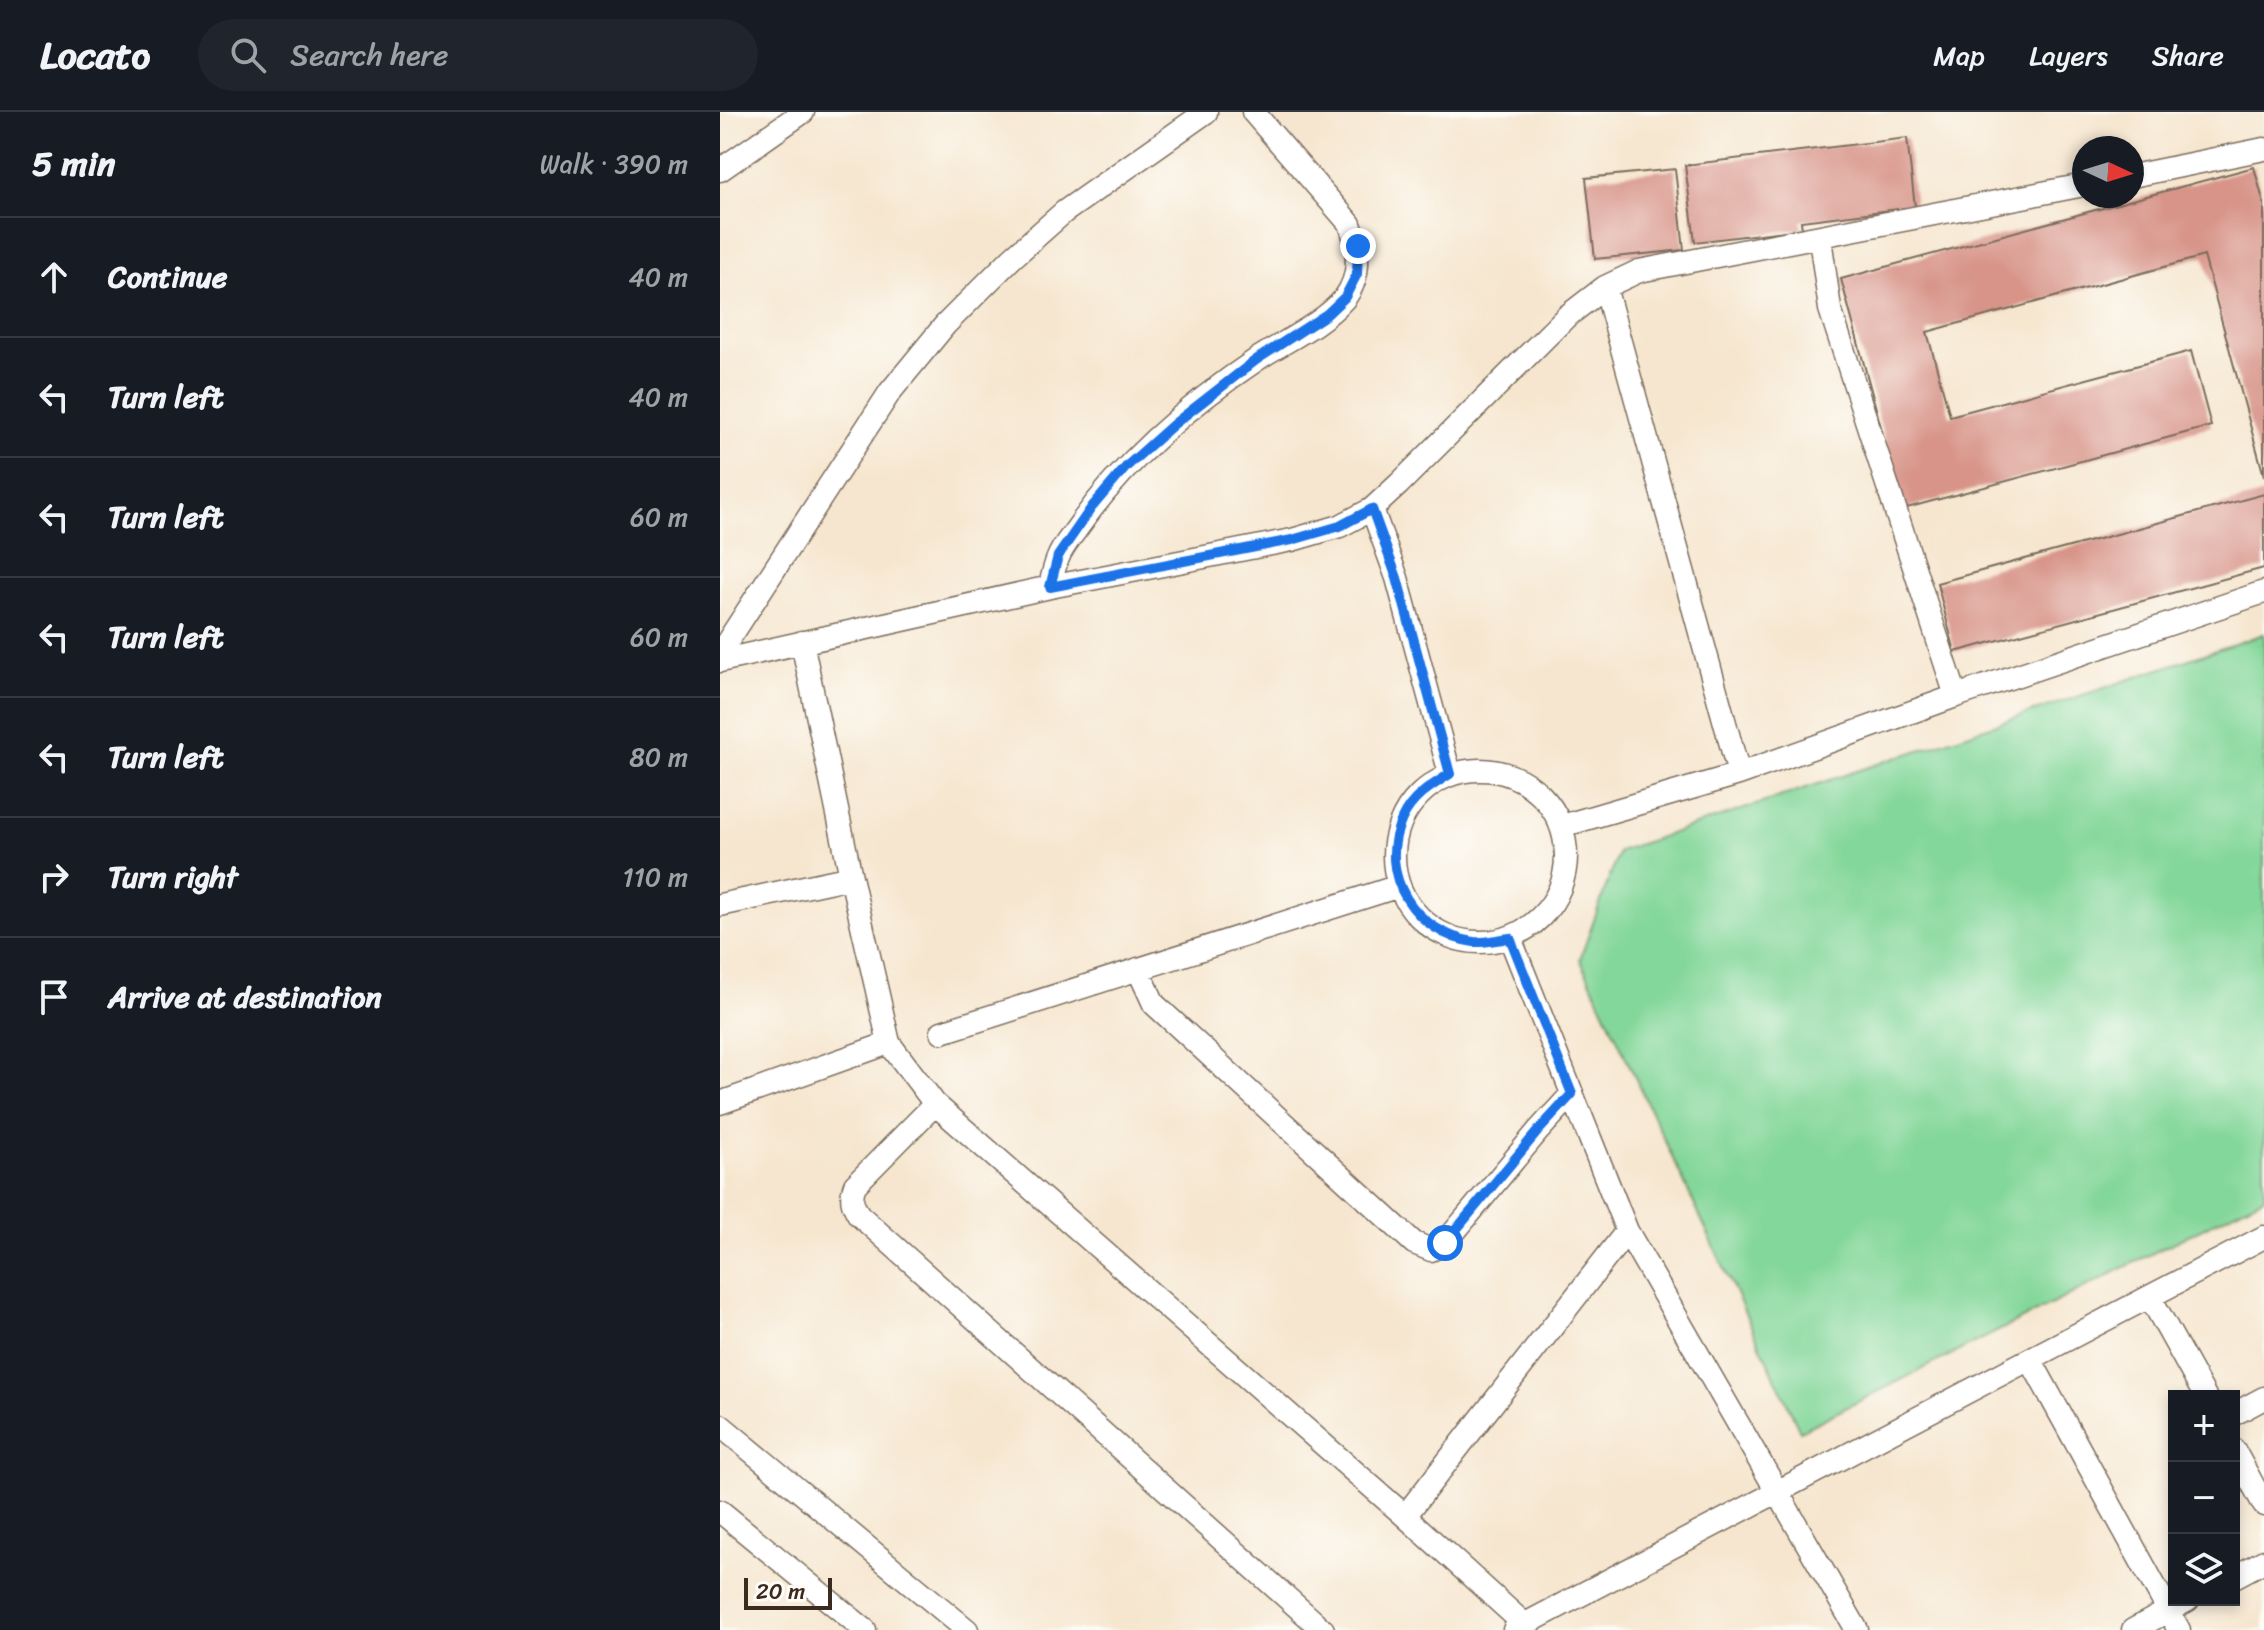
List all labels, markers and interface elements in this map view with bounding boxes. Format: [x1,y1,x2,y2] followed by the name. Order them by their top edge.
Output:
[198,19,758,91] search box
[40,22,150,89] text: Locato
[290,28,448,82] text: Search here
[1933,31,1985,80] text: Map
[2029,31,2108,80] text: Layers
[2152,31,2224,80] text: Share
[226,33,270,77] icon: search
[32,134,115,194] text: 5 min
[2072,136,2144,208] north arrow
[540,141,688,187] text: Walk · 390 m
[1340,228,1376,264] route end
[108,250,227,304] text: Continue
[629,254,688,300] text: 40 m
[32,255,76,299] icon: ahead
[108,370,224,424] text: Turn left
[629,374,688,420] text: 40 m
[32,375,76,419] icon: left
[108,490,224,544] text: Turn left
[630,494,688,540] text: 60 m
[32,495,76,539] icon: left
[108,610,224,664] text: Turn left
[630,614,688,660] text: 60 m
[32,615,76,659] icon: left
[108,730,224,784] text: Turn left
[629,734,688,780] text: 80 m
[32,735,76,779] icon: left
[108,850,238,904] text: Turn right
[623,854,688,900] text: 110 m
[32,855,76,899] icon: right
[108,970,382,1024] text: Arrive at destination
[32,975,76,1019] icon: arrive
[1427,1225,1463,1261] route start
[2168,1390,2240,1606] map controls
[2168,1390,2240,1462] button: +
[2168,1462,2240,1534] button: −
[2168,1534,2240,1606] button: layers
[756,1572,805,1611] text: 20 m
[744,1574,832,1610] scale bar

